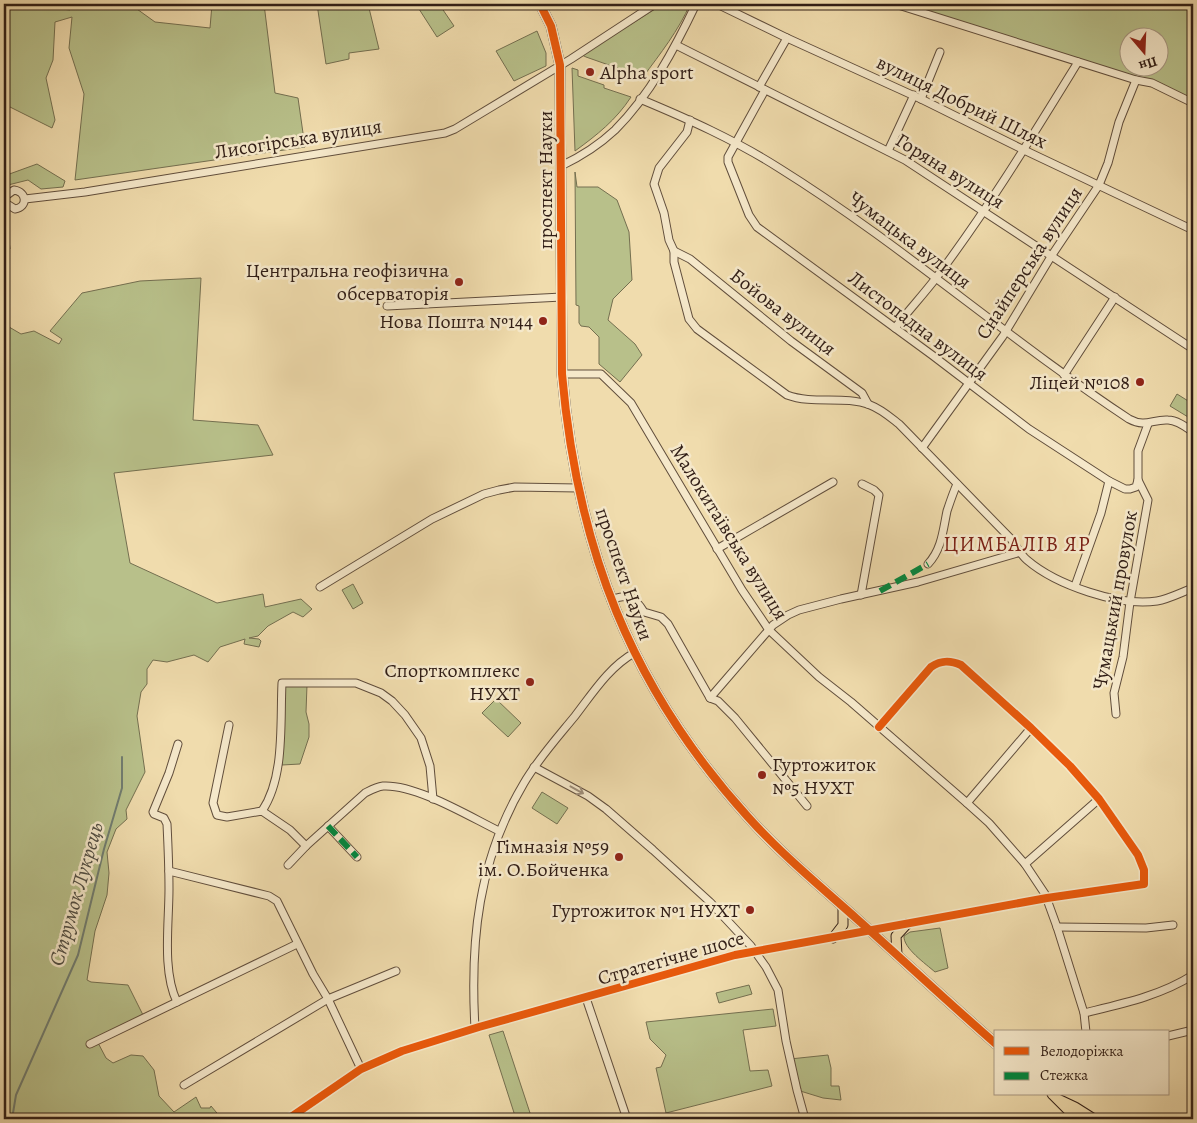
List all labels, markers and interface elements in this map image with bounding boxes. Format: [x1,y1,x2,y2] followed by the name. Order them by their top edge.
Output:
[1120,28,1170,78] north arrow
[872,49,1052,155] street label: вулиця Добрий Шлях
[1136,52,1160,76] text: Пн
[599,59,694,86] place label: Alpha sport
[584,66,596,78] marker: Alpha sport
[532,110,559,250] street label: проспект Науки
[212,112,384,166] street label: Лисогірська вулиця
[890,127,1010,215] street label: Горяна вулиця
[969,181,1089,345] street label: Снайперська вулиця
[843,185,977,295] street label: Чумацька вулиця
[246,257,450,307] place label: Центральна геофізична обсерваторія
[724,262,842,362] street label: Бойова вулиця
[843,265,993,387] street label: Листопадна вулиця
[453,276,465,288] marker: Центральна геофізична обсерваторія
[379,308,533,335] place label: Нова Пошта №144
[537,315,549,327] marker: Нова Пошта №144
[1029,369,1130,396] place label: Ліцей №108
[1134,376,1146,388] marker: Ліцей №108
[664,439,794,625] street label: Малокитаївська вулиця
[589,504,659,644] street label: проспект Науки
[1086,508,1144,692] street label: Чумацький провулок
[943,530,1091,558] district label: ЦИМБАЛІВ ЯР
[384,657,520,707] place label: Спорткомплекс НУХТ
[524,676,536,688] marker: Спорткомплекс НУХТ
[772,751,876,801] place label: Гуртожиток №5 НУХТ
[756,769,768,781] marker: Гуртожиток №5 НУХТ
[570,785,585,795] one-way arrow
[42,819,110,969] water label: Струмок Лукрець
[478,833,610,883] place label: Гімназія №59 ім. О.Бойченка
[613,851,625,863] marker: Гімназія №59 ім. О.Бойченка
[551,897,740,924] place label: Гуртожиток №1 НУХТ
[744,904,756,916] marker: Гуртожиток №1 НУХТ
[595,924,747,992] street label: Стратегічне шосе
[994,1030,1170,1096] legend
[1040,1041,1124,1061] text: Велодоріжка
[1040,1065,1088,1085] text: Стежка

